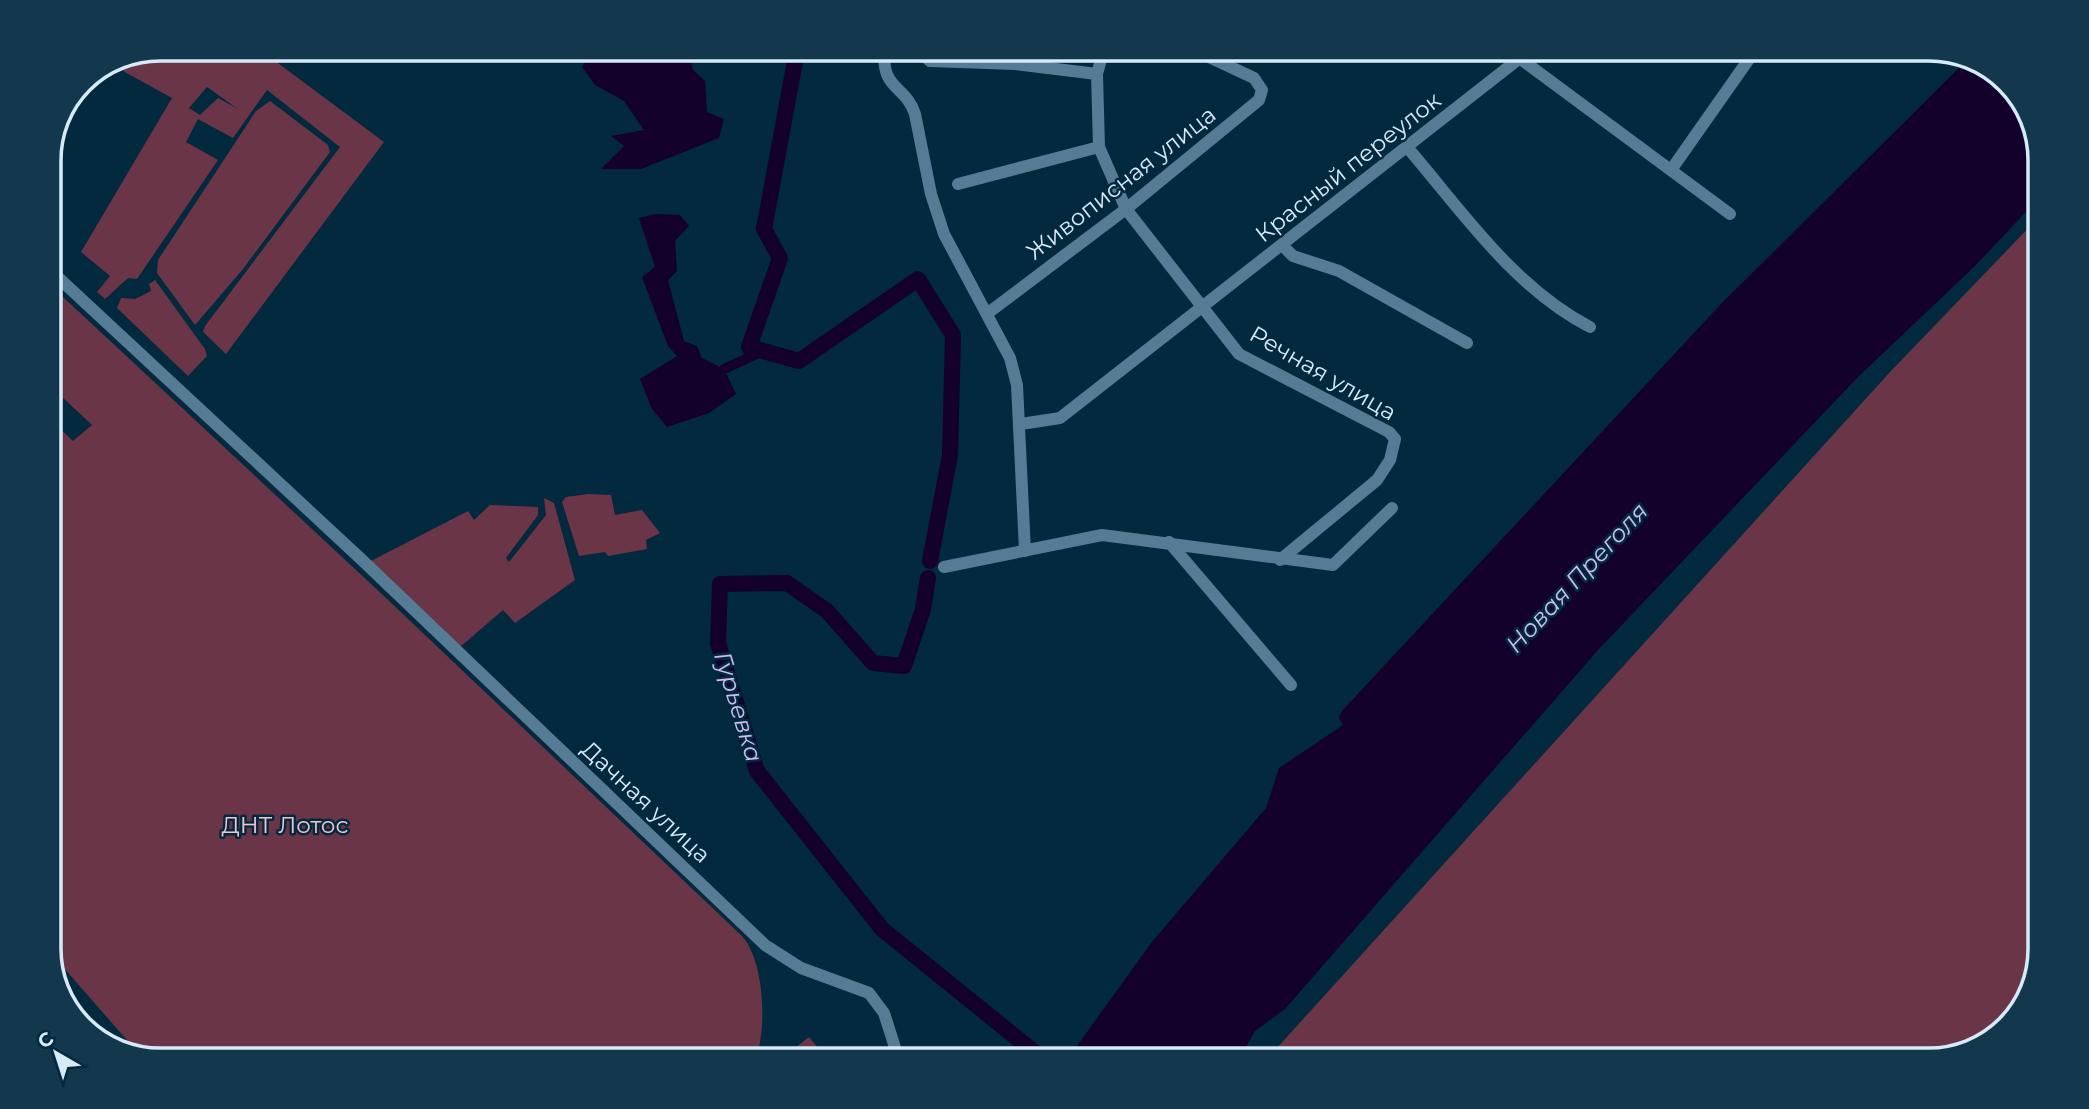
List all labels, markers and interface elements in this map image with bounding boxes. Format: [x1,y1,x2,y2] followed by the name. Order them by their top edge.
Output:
[1250,85,1447,248] street label: Красный переулок
[1021,100,1221,266] street label: Живописная улица
[1245,320,1401,426] street label: Речная улица
[1500,497,1654,659] water label: Новая Преголя
[708,648,769,766] water label: Гурьевка
[576,735,716,869] street label: Дачная улица
[222,811,348,839] park label: ДНТ Лотос
[21,1018,91,1088] north arrow
[33,1027,58,1053] text: С

